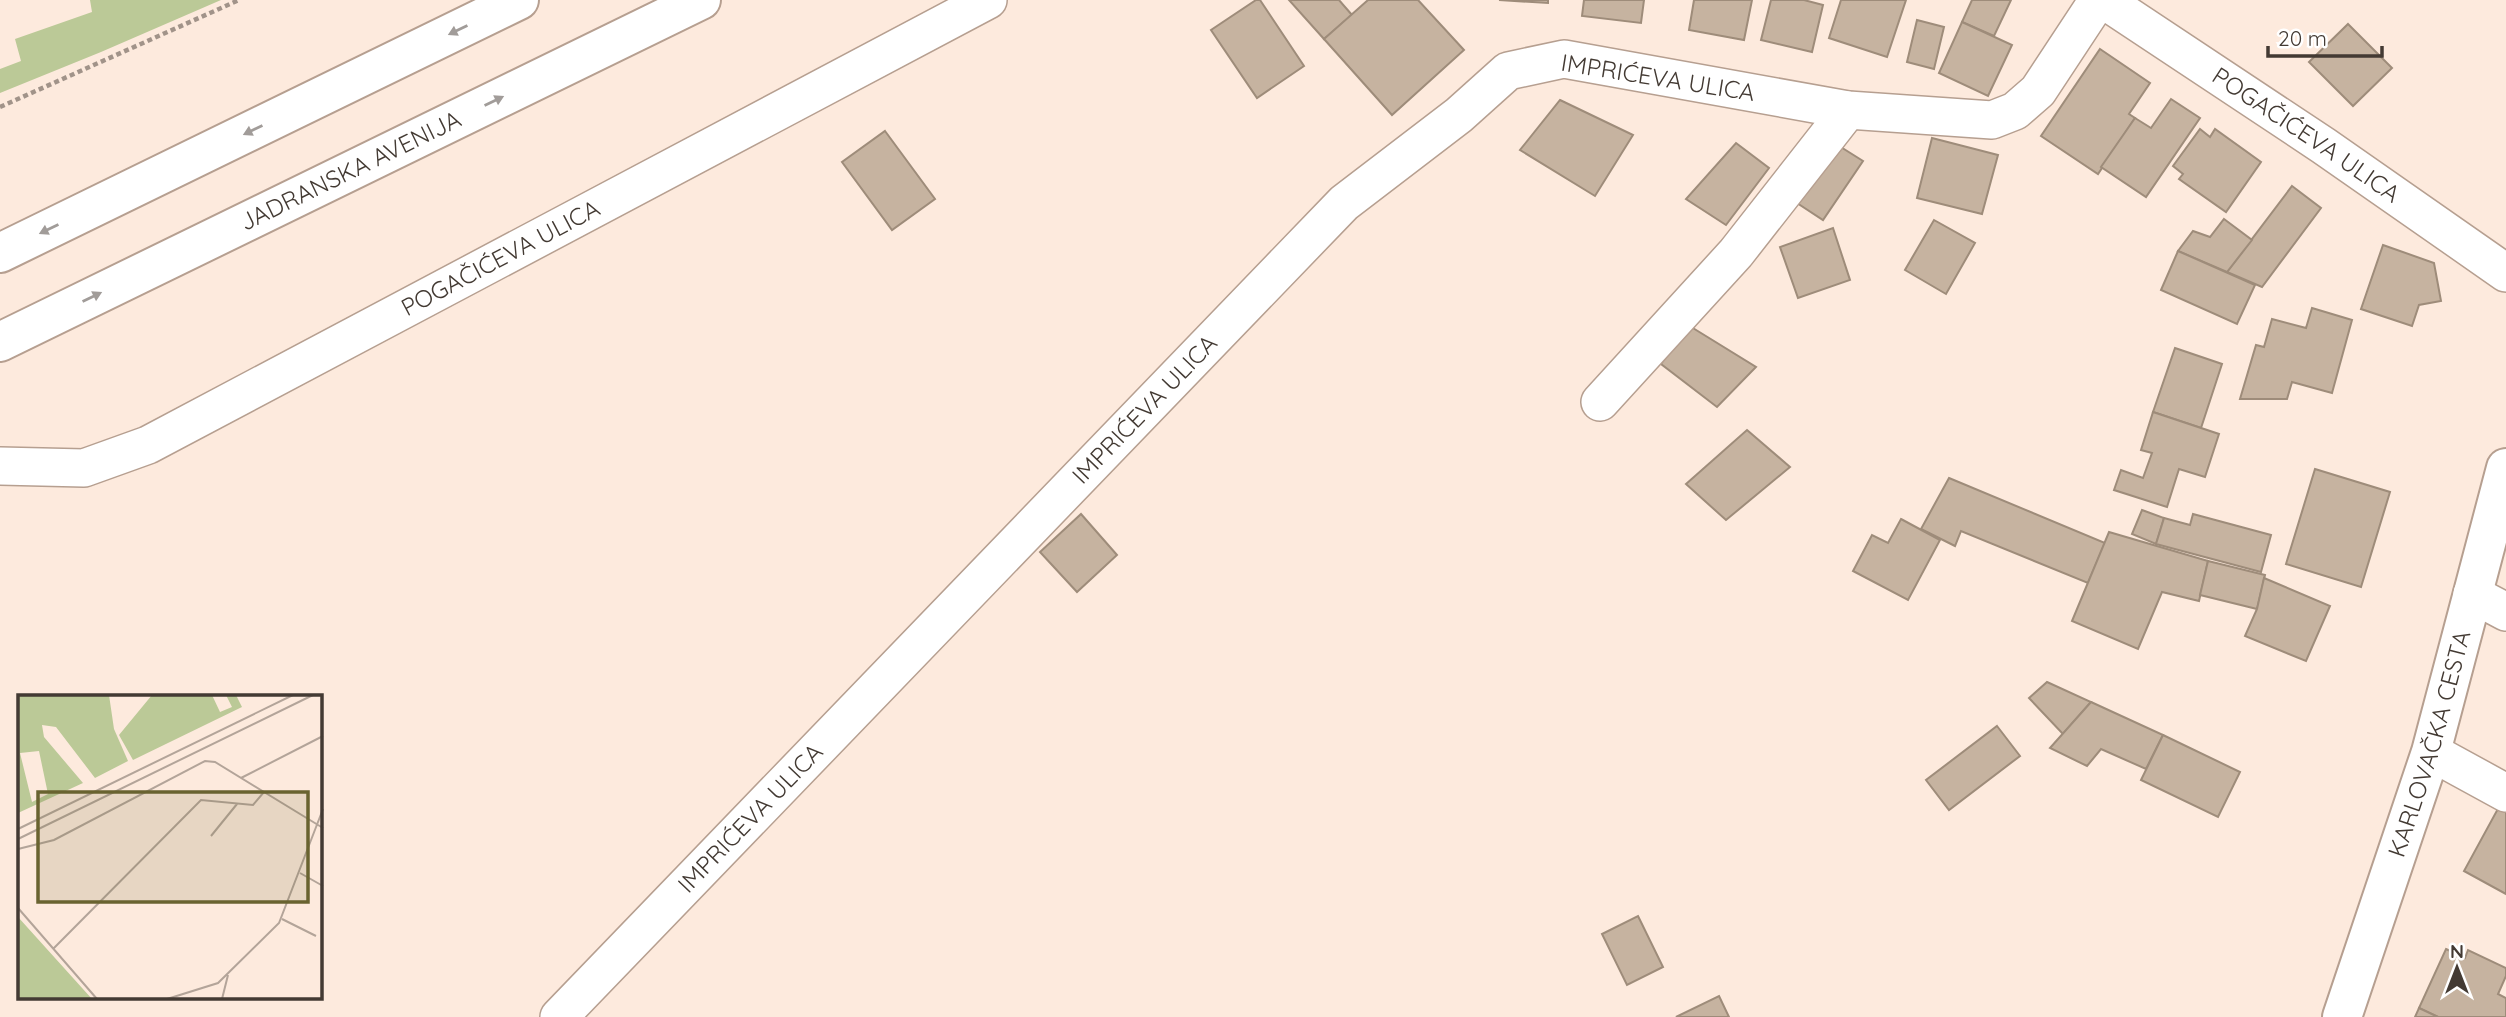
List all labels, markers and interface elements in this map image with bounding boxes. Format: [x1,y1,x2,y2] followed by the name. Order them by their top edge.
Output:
[2268,14,2382,58] scale bar
[448,24,468,36] one-way arrow
[2278,25,2327,51] text: 20 m
[1559,47,1757,107] street label: IMPRIĆEVA ULICA
[2207,60,2406,208] street label: POGAČIĆEVA ULICA
[484,95,504,107] one-way arrow
[235,103,466,237] street label: JADRANSKA AVENIJA
[243,124,263,135] one-way arrow
[396,193,604,322] street label: POGAČIĆEVA ULICA
[39,224,59,235] one-way arrow
[81,292,102,303] one-way arrow
[1065,328,1223,490] street label: IMPRIĆEVA ULICA
[2381,627,2476,861] street label: KARLOVAČKA CESTA
[18,695,322,1000] inset map
[671,737,829,899] street label: IMPRIĆEVA ULICA
[2422,933,2492,1003] north arrow
[2450,939,2464,963] text: N

